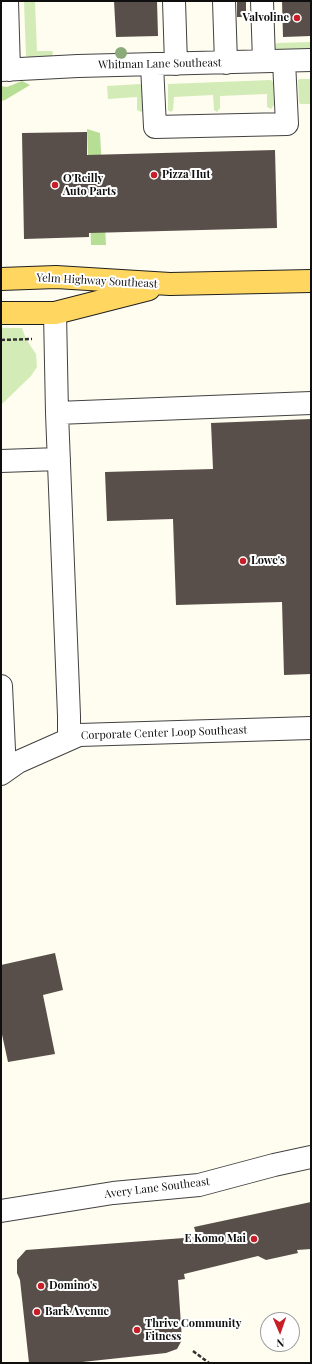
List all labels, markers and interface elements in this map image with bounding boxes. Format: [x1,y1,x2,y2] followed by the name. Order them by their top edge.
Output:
[243,11,289,25] place label: Valvoline
[292,13,302,23] marker: Valvoline
[98,56,222,72] street label: Whitman Lane Southeast
[162,168,210,182] place label: Pizza Hut
[149,170,159,180] marker: Pizza Hut
[63,172,116,198] place label: O'Reilly Auto Parts
[50,180,60,190] marker: O'Reilly Auto Parts
[36,271,158,291] street label: Yelm Highway Southeast
[251,554,285,568] place label: Lowe's
[238,556,248,566] marker: Lowe's
[81,723,247,743] street label: Corporate Center Loop Southeast
[103,1175,211,1201] street label: Avery Lane Southeast
[185,1232,246,1246] place label: E Komo Mai
[249,1234,259,1244] marker: E Komo Mai
[49,1279,97,1293] place label: Domino's
[36,1281,46,1291] marker: Domino's
[45,1305,109,1319] place label: Bark Avenue
[32,1307,42,1317] marker: Bark Avenue
[260,1312,300,1352] north arrow
[145,1317,241,1343] place label: Thrive Community Fitness
[132,1325,142,1335] marker: Thrive Community Fitness
[276,1336,285,1351] text: N

